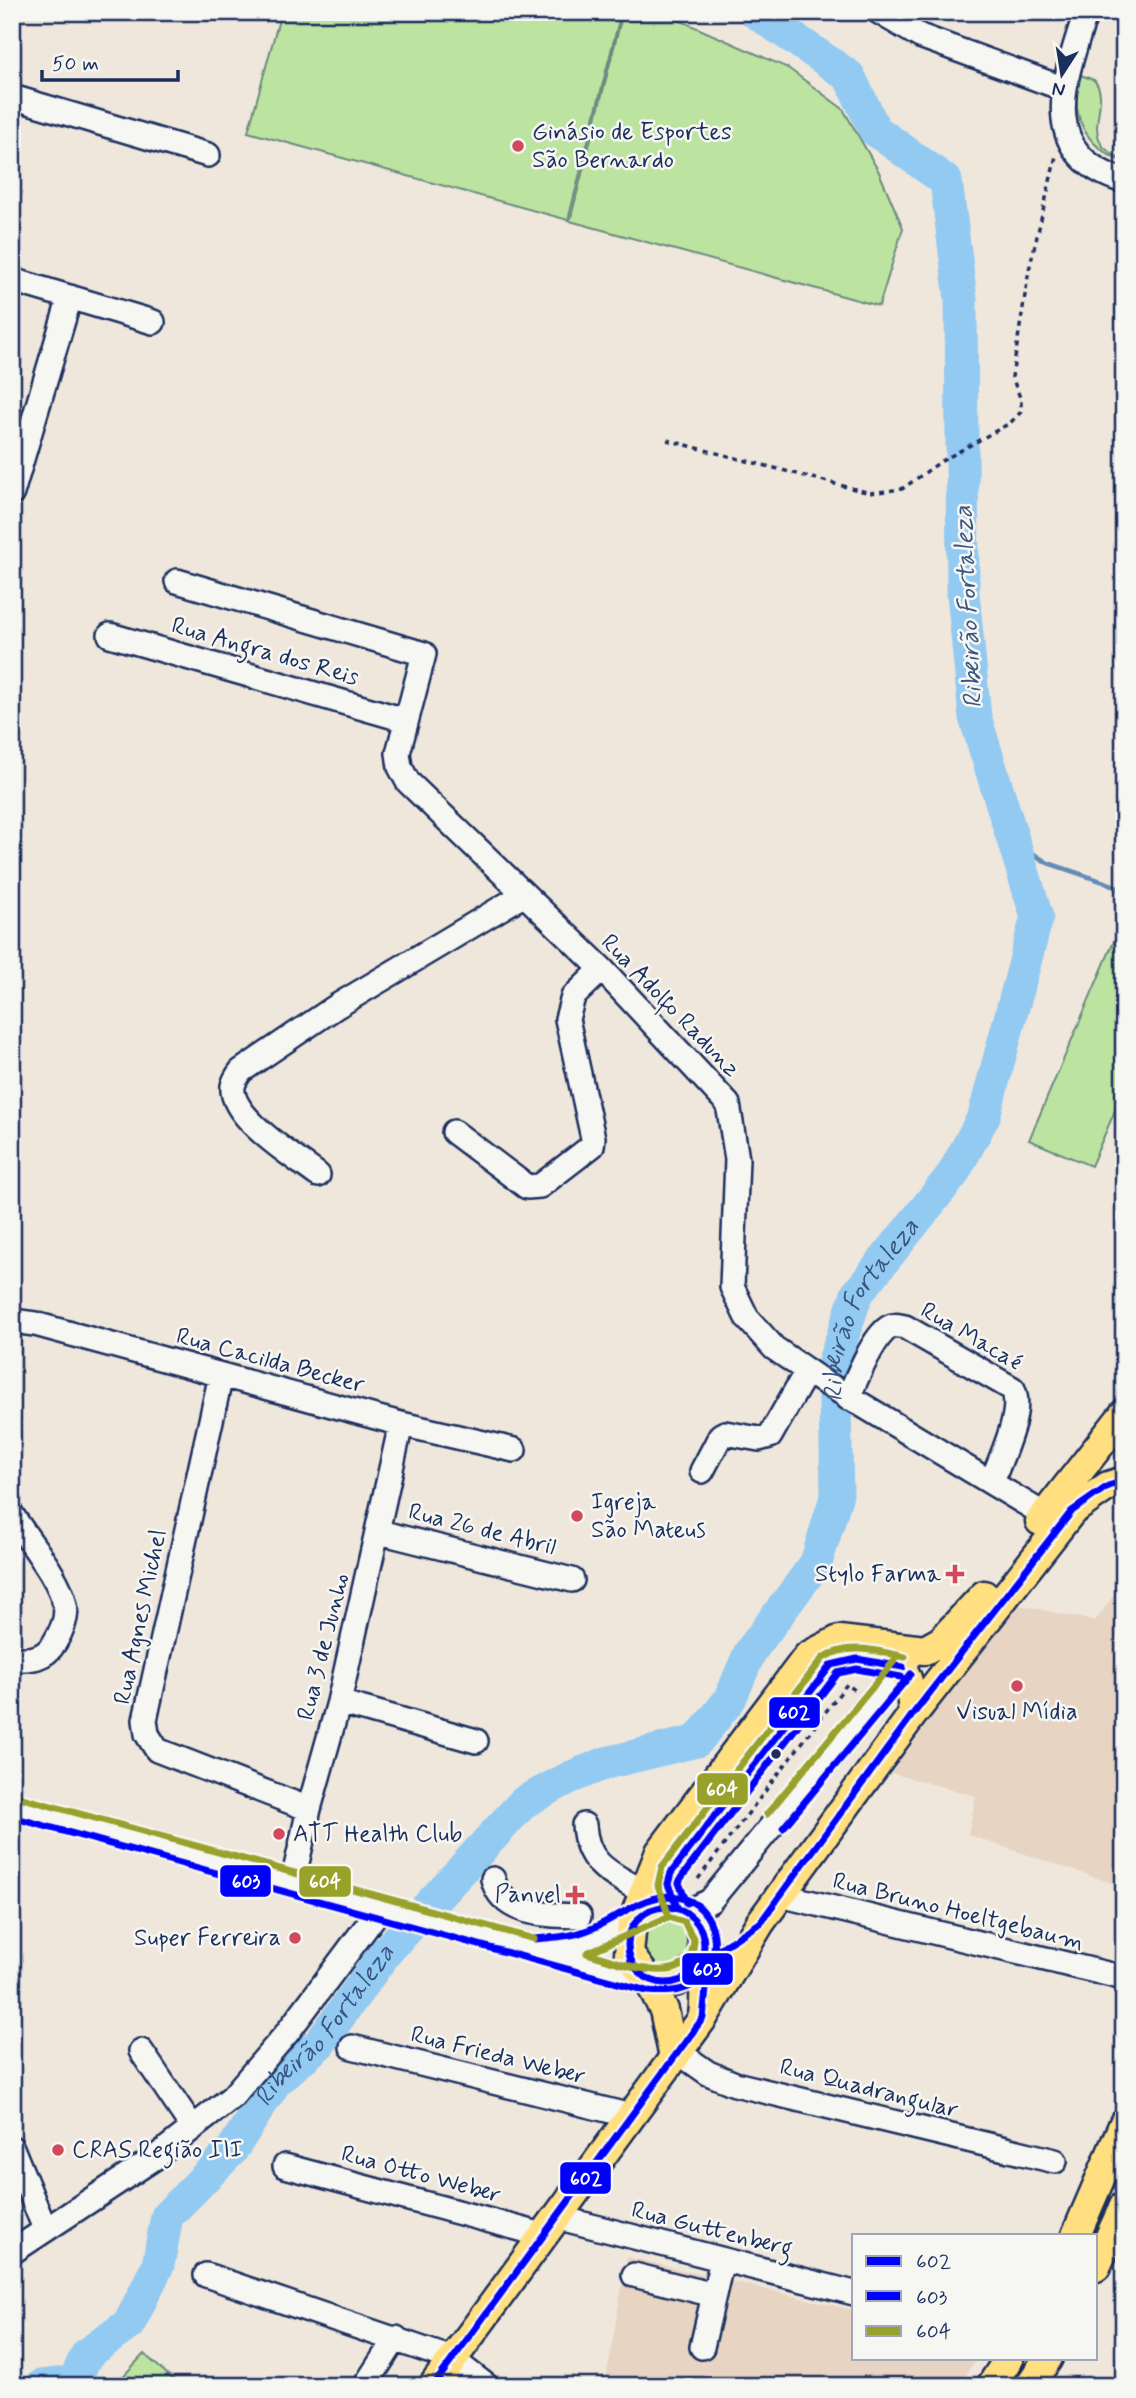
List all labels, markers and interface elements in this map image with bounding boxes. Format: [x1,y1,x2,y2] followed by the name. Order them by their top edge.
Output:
[42,38,178,82] scale bar
[1028,38,1098,108] north arrow
[52,50,99,78] text: 50 m
[1050,76,1068,103] text: N
[532,117,732,176] place label: Ginásio de Esportes São Bernardo
[510,138,526,154] marker: Ginásio de Esportes São Bernardo
[947,504,991,709] water label: Ribeirão Fortaleza
[167,610,363,697] street label: Rua Angra dos Reis
[592,928,747,1086] street label: Rua Adolfo Radunz
[817,1212,928,1402] water label: Ribeirão Fortaleza
[915,1295,1028,1379] street label: Rua Macaé
[173,1321,367,1401] street label: Rua Cacilda Becker
[591,1487,706,1546] place label: Igreja São Mateus
[405,1497,559,1563] street label: Rua 26 de Abril
[569,1508,585,1524] marker: Igreja São Mateus
[107,1527,175,1707] street label: Rua Agnes Michel
[815,1559,942,1590] place label: Stylo Farma
[947,1566,963,1582] marker: Stylo Farma
[291,1570,357,1724] street label: Rua 3 de Junho
[1009,1678,1025,1694] marker: Visual Mídia
[768,1696,821,1729] line badge: 602
[956,1697,1078,1728] place label: Visual Mídia
[778,1701,811,1726] text: 602
[769,1747,783,1761] unlabelled marker
[696,1772,749,1806] line badge: 604
[706,1778,739,1803] text: 604
[293,1819,462,1850] place label: ATT Health Club
[271,1826,287,1842] marker: ATT Health Club
[219,1864,272,1898] line badge: 603
[298,1865,352,1898] line badge: 604
[829,1866,1087,1958] street label: Rua Bruno Hoeltgebaum
[232,1870,260,1895] text: 603
[309,1870,342,1895] text: 604
[495,1880,561,1911] place label: Panvel
[567,1887,583,1903] marker: Panvel
[134,1923,281,1954] place label: Super Ferreira
[287,1930,303,1946] marker: Super Ferreira
[247,1938,403,2113] water label: Ribeirão Fortaleza
[681,1952,734,1986] line badge: 603
[693,1958,721,1983] text: 603
[407,2019,589,2093] street label: Rua Frieda Weber
[776,2052,962,2129] street label: Rua Quadrangular
[72,2135,243,2169] place label: CRAS Região III
[338,2139,504,2211] street label: Rua Otto Weber
[50,2142,66,2158] marker: CRAS Região III
[559,2161,612,2195] line badge: 602
[570,2167,603,2192] text: 602
[627,2195,796,2268] street label: Rua Guttenberg
[852,2234,1098,2360] legend
[916,2248,951,2276] text: 602
[916,2284,948,2312] text: 603
[916,2318,951,2346] text: 604

